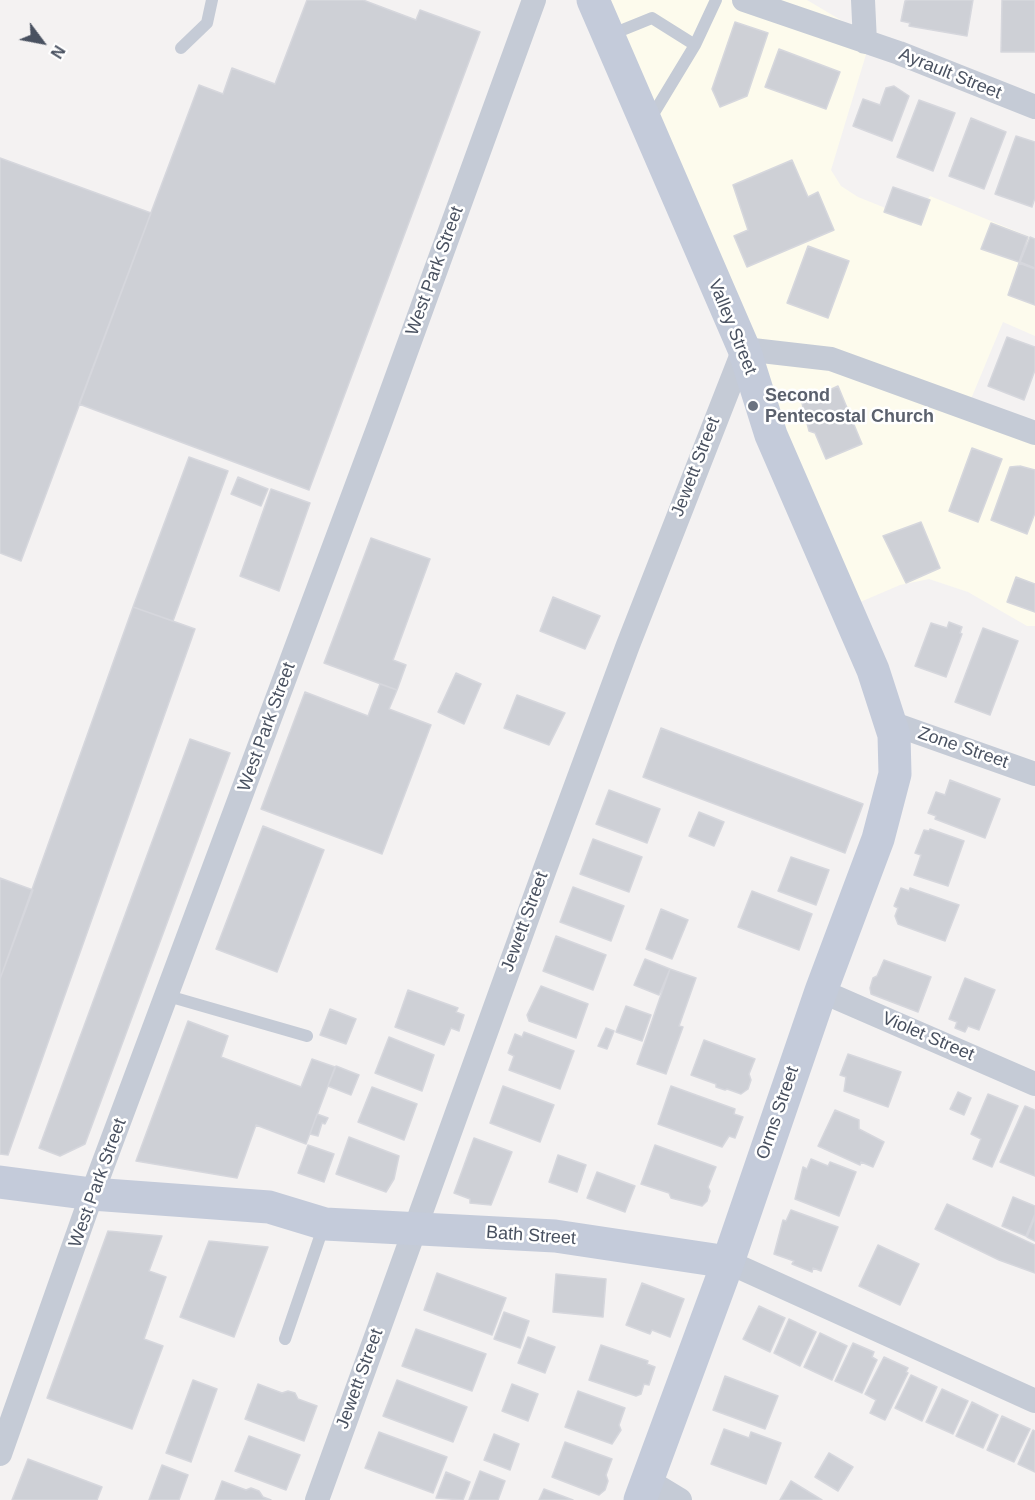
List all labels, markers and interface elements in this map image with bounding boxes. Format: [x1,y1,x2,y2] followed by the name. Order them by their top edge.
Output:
[12,12,72,72] north arrow
[47,42,68,61] text: N
[896,44,1004,104] street label: Ayrault Street
[402,204,468,338] street label: West Park Street
[703,276,761,378] street label: Valley Street
[765,385,934,428] place label: Second Pentecostal Church
[746,399,760,413] marker: Second Pentecostal Church
[667,414,725,520] street label: Jewett Street
[234,660,300,794] street label: West Park Street
[915,722,1011,774] street label: Zone Street
[497,869,553,975] street label: Jewett Street
[879,1008,977,1066] street label: Violet Street
[752,1064,804,1162] street label: Orms Street
[65,1116,131,1250] street label: West Park Street
[485,1222,577,1250] street label: Bath Street
[332,1326,388,1432] street label: Jewett Street

